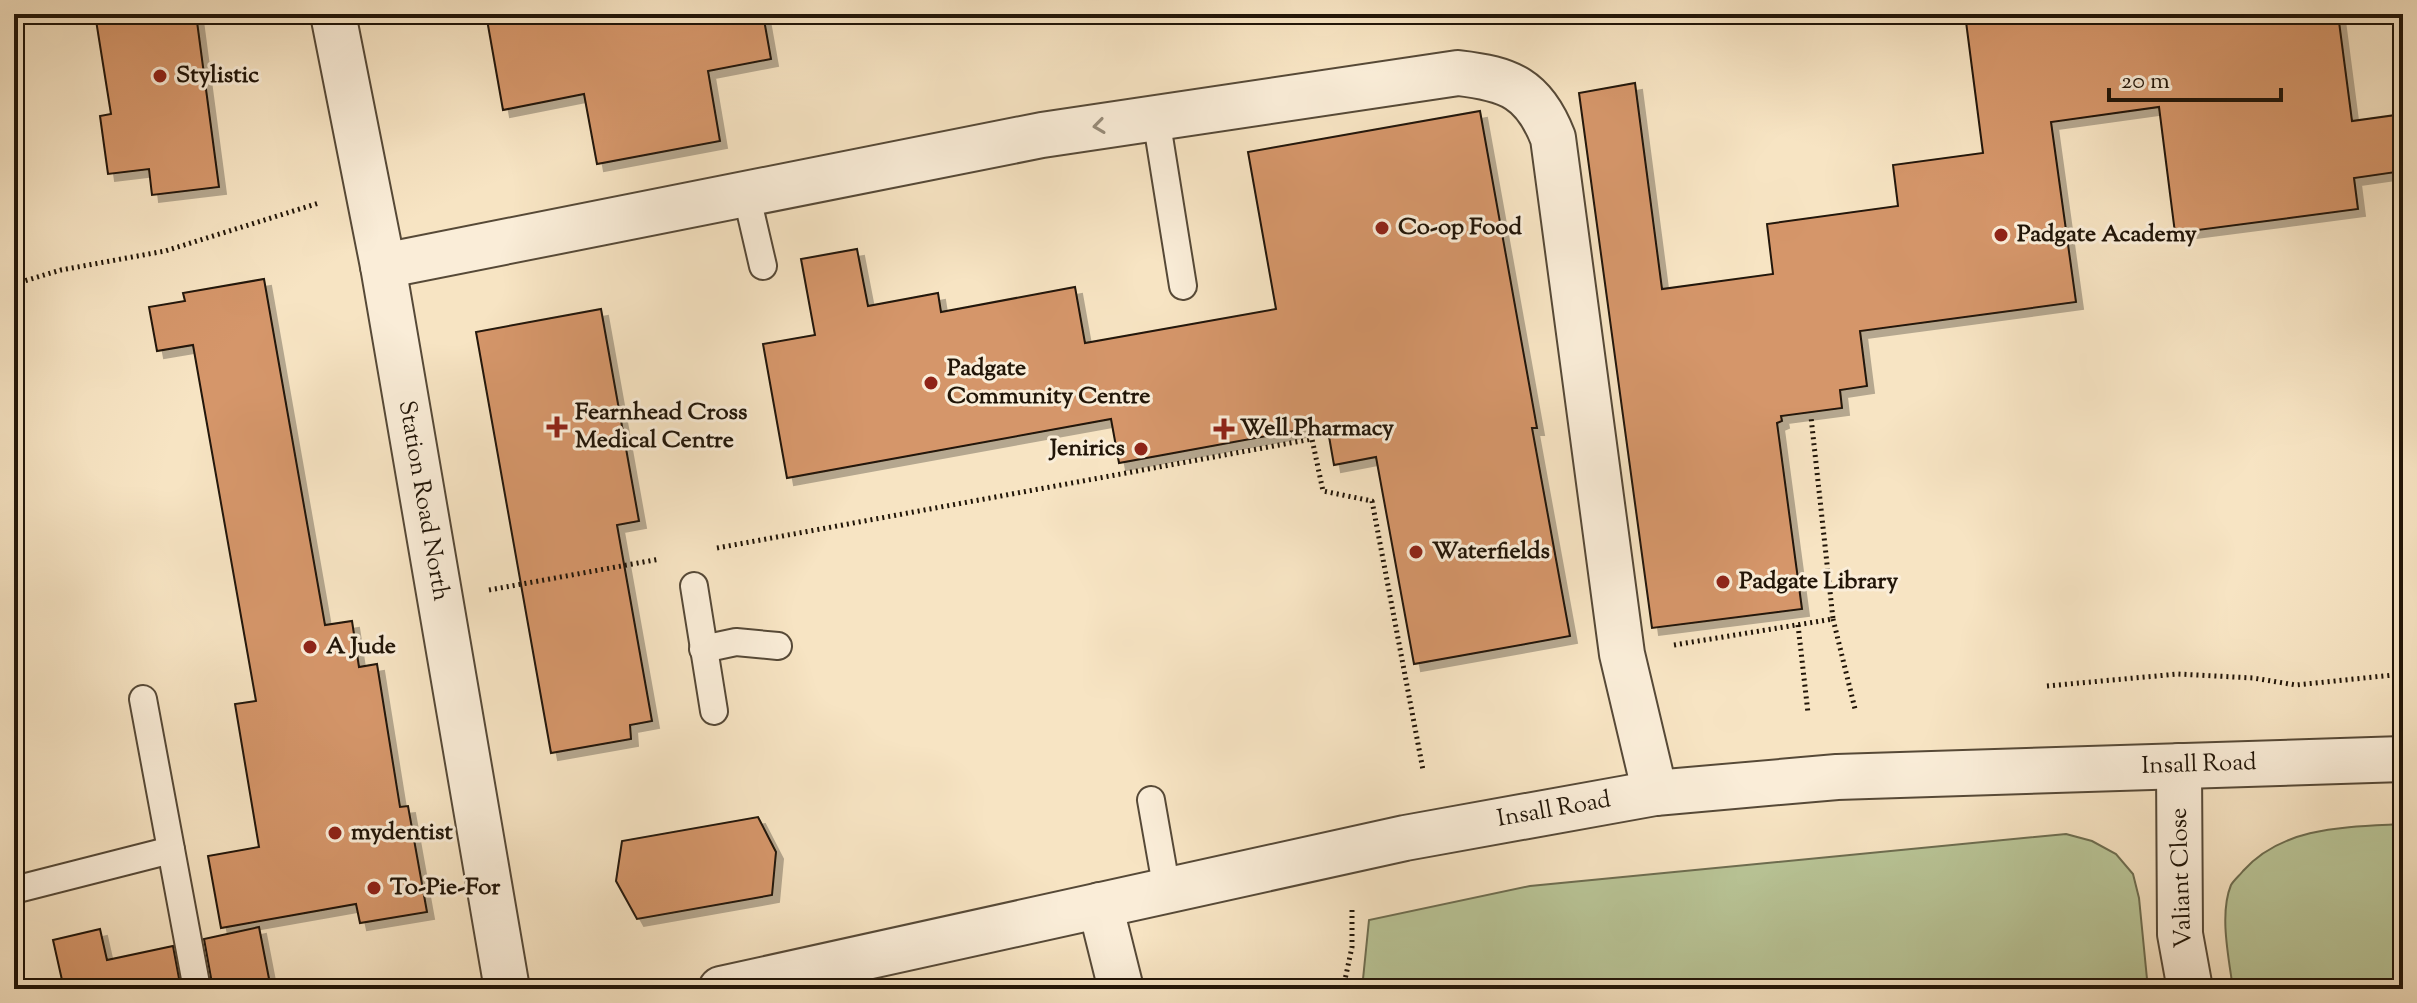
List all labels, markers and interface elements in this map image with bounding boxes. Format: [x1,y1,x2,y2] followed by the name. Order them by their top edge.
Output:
[2109,52,2281,102] scale bar
[176,59,259,93] place label: Stylistic
[2121,65,2170,99] text: 20 m
[151,67,169,85] marker: Stylistic
[1092,117,1106,134] one-way arrow
[1398,211,1522,245] place label: Co-op Food
[2017,218,2197,252] place label: Padgate Academy
[1373,219,1391,237] marker: Co-op Food
[1992,226,2010,244] marker: Padgate Academy
[947,352,1150,414] place label: Padgate Community Centre
[922,374,940,392] marker: Padgate Community Centre
[575,396,747,458] place label: Fearnhead Cross Medical Centre
[389,398,457,604] street label: Station Road North
[1240,412,1394,446] place label: Well Pharmacy
[546,416,568,438] marker: Fearnhead Cross Medical Centre
[1215,420,1233,438] marker: Well Pharmacy
[1048,432,1125,466] place label: Jenirics
[1132,440,1150,458] marker: Jenirics
[1432,535,1550,569] place label: Waterfields
[1407,543,1425,561] marker: Waterfields
[1739,565,1898,599] place label: Padgate Library
[1714,573,1732,591] marker: Padgate Library
[326,630,396,664] place label: A Jude
[301,638,319,656] marker: A Jude
[2141,746,2257,784] street label: Insall Road
[1494,783,1614,837] street label: Insall Road
[2163,807,2201,949] street label: Valiant Close
[351,816,454,850] place label: mydentist
[326,824,344,842] marker: mydentist
[390,871,501,905] place label: To-Pie-For
[365,879,383,897] marker: To-Pie-For

